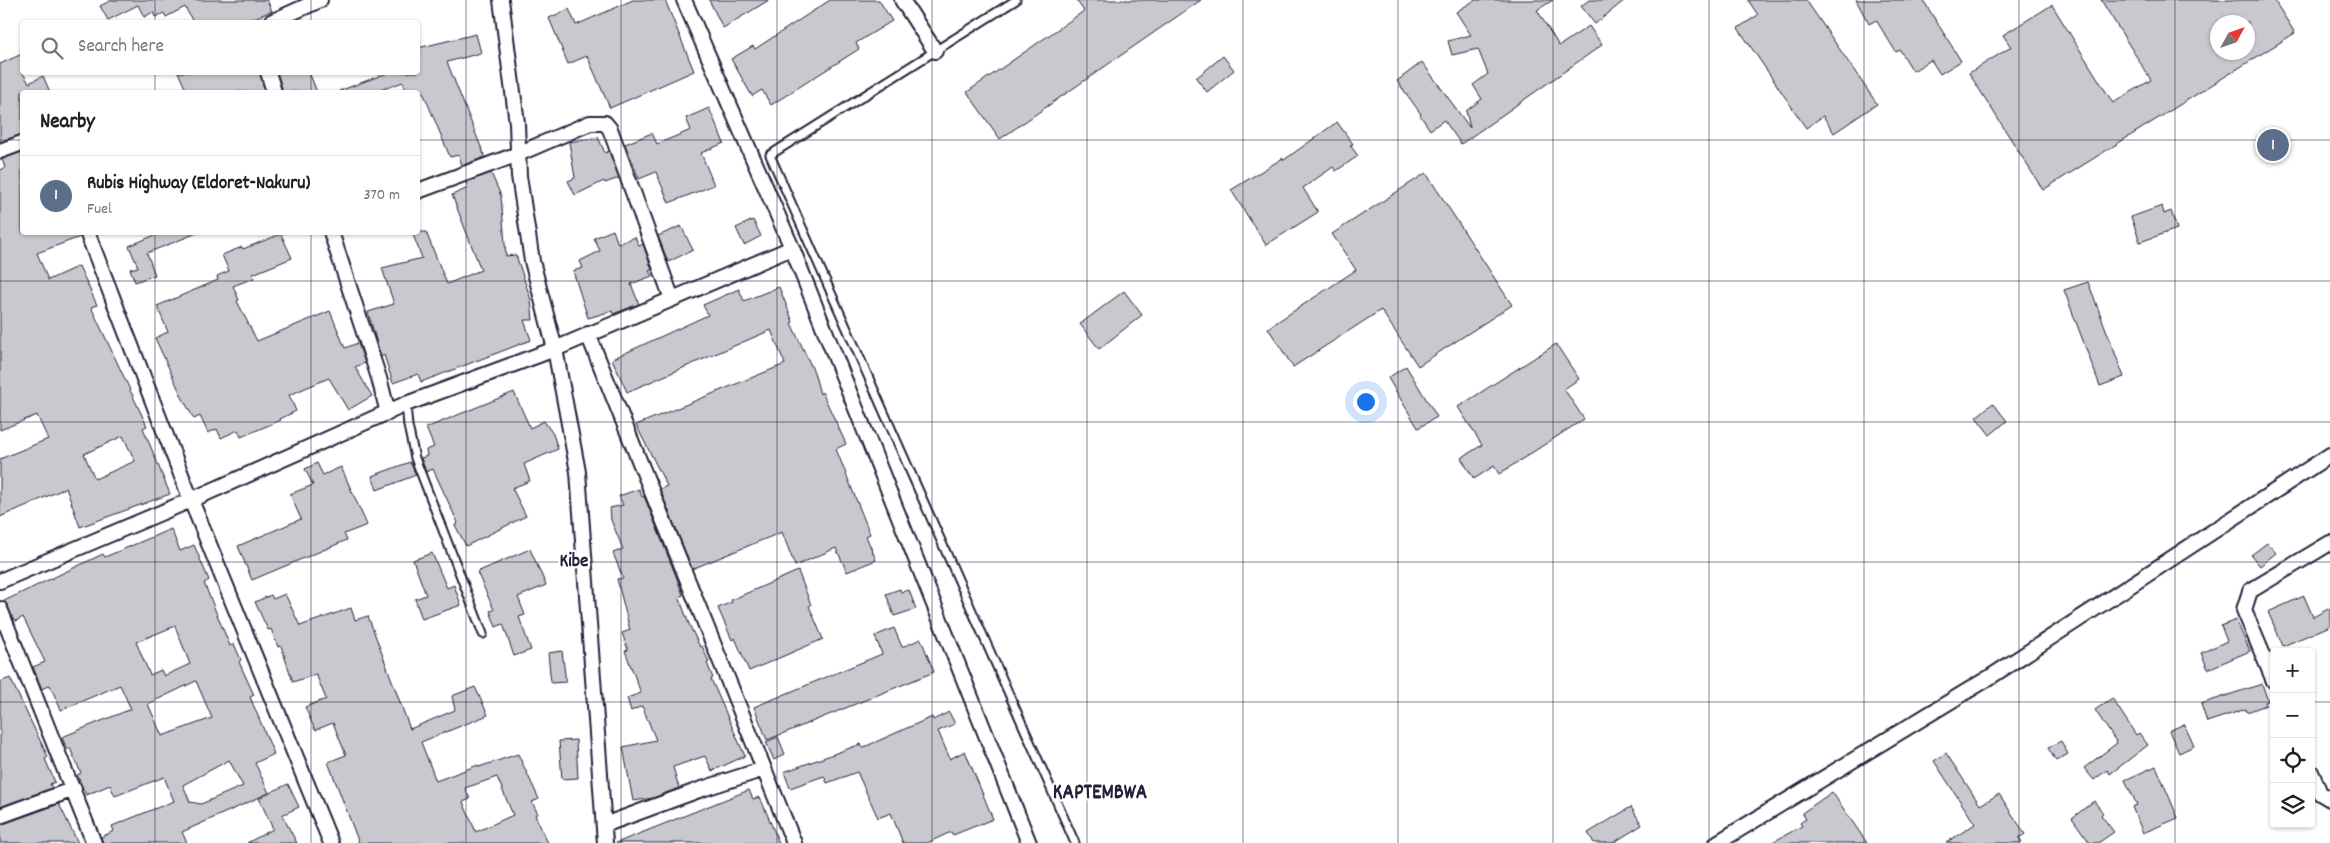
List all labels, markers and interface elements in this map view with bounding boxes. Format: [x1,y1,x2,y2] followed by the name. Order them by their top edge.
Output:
[2210,15,2255,60] north arrow
[20,20,420,75] search box
[38,34,66,62] icon: search
[78,34,164,61] text: Search here
[40,108,95,138] text: Nearby
[2257,126,2289,164] pin: 1
[87,171,310,198] text: Rubis Highway (Eldoret-Nakuru)
[54,184,58,207] text: 1
[363,184,400,207] text: 370 m
[87,198,112,221] text: Fuel
[1353,389,1379,415] your location
[560,549,588,576] district label: Kibe
[2270,648,2315,828] map controls
[2270,648,2315,693] button: +
[2270,693,2315,738] button: −
[2270,738,2315,783] button: locate
[1053,779,1147,809] district label: KAPTEMBWA
[2270,783,2315,828] button: layers

